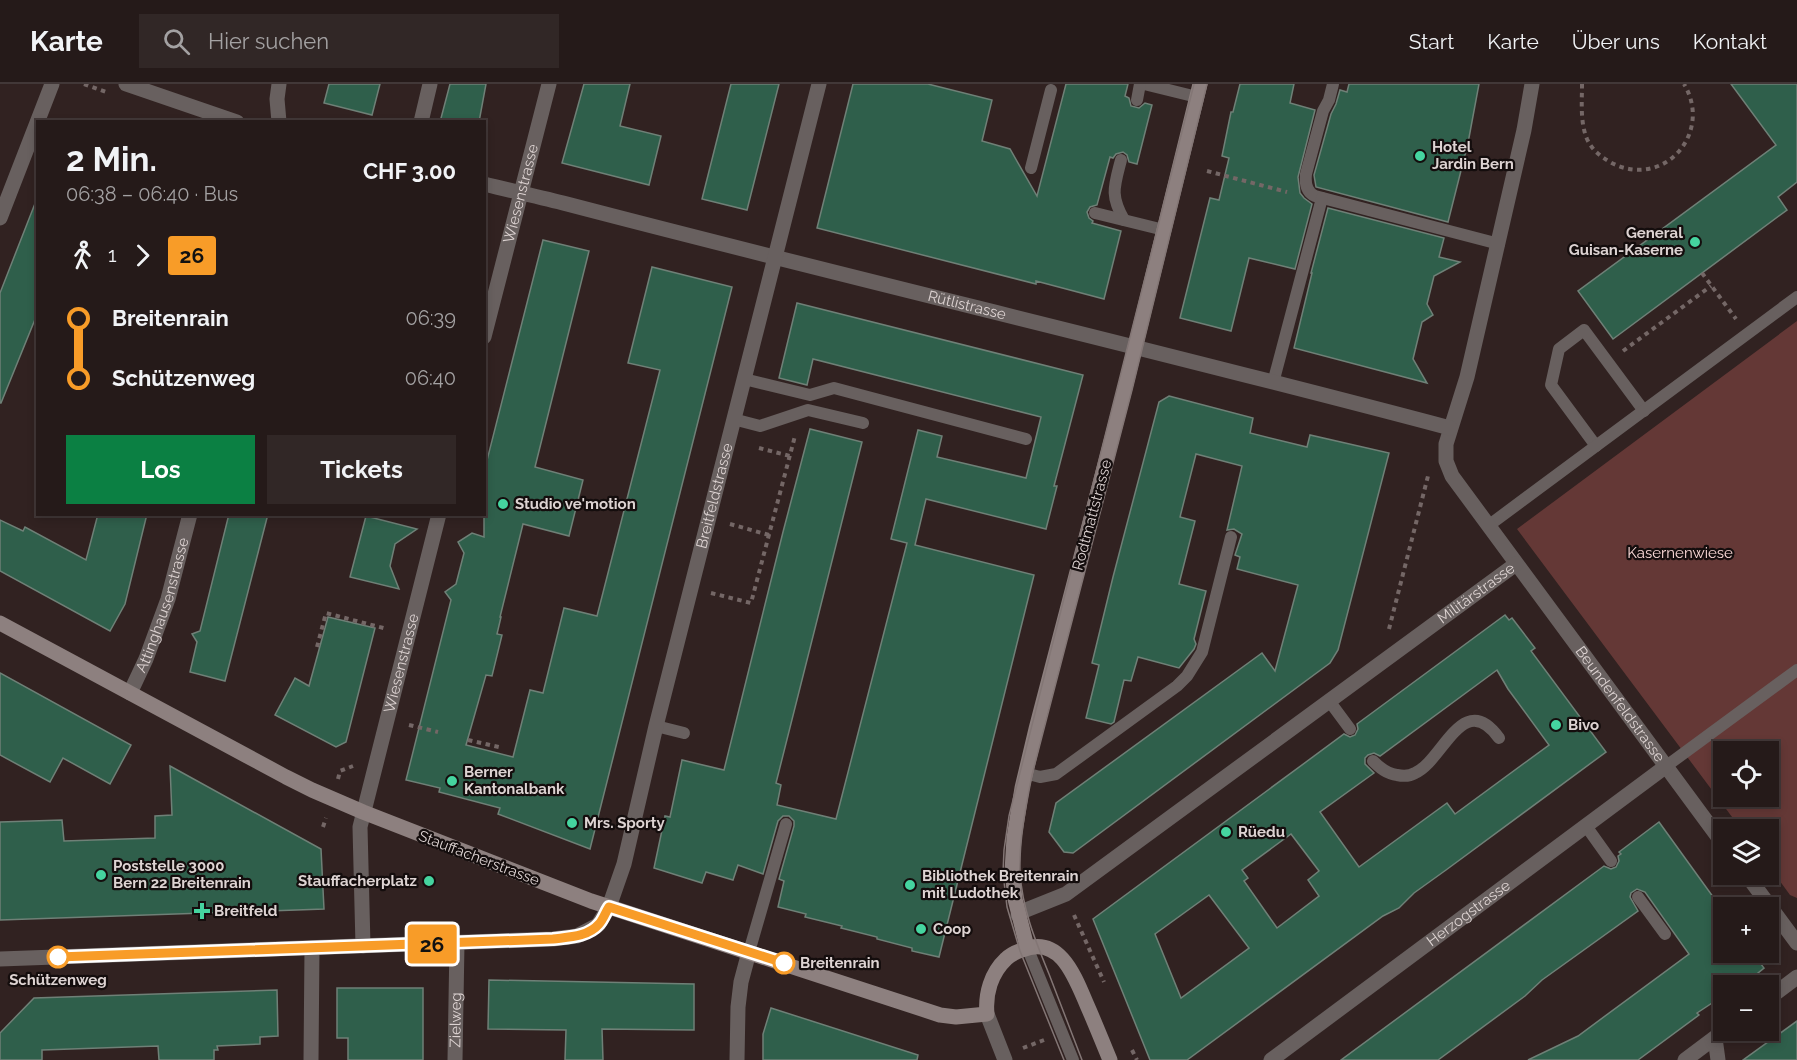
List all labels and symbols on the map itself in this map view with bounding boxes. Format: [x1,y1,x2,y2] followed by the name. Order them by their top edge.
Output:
[1432,138,1514,173] place label: Hotel Jardin Bern
[499,142,542,245] street label: Wiesenstrasse
[1413,149,1427,163] marker: Hotel Jardin Bern
[1569,224,1683,259] place label: General Guisan-Kaserne
[1688,235,1702,249] marker: General Guisan-Kaserne
[926,287,1008,324] street label: Rütlistrasse
[692,441,737,550] street label: Breitfeldstrasse
[1069,458,1115,572] street label: Rodtmattstrasse
[515,495,636,513] place label: Studio ve'motion
[496,497,510,511] marker: Studio ve'motion
[132,536,193,676] street label: Attinghausenstrasse
[1627,544,1733,562] park label: Kasernenwiese
[1434,559,1518,628] street label: Militärstrasse
[380,612,423,715] street label: Wiesenstrasse
[1572,643,1669,766] street label: Beundenfeldstrasse
[1568,716,1599,734] place label: Bivo
[1549,718,1563,732] marker: Bivo
[464,763,565,798] place label: Berner Kantonalbank
[445,774,459,788] marker: Berner Kantonalbank
[584,814,665,832] place label: Mrs. Sporty
[565,816,579,830] marker: Mrs. Sporty
[1238,823,1285,841] place label: Rüedu
[1219,825,1233,839] marker: Rüedu
[416,827,542,889] street label: Stauffacherstrasse
[113,857,251,892] place label: Poststelle 3000 Bern 22 Breitenrain
[922,867,1079,902] place label: Bibliothek Breitenrain mit Ludothek
[94,868,108,882] marker: Poststelle 3000 Bern 22 Breitenrain
[298,872,417,890] place label: Stauffacherplatz
[422,874,436,888] marker: Stauffacherplatz
[1423,876,1514,950] street label: Herzogstrasse
[903,878,917,892] marker: Bibliothek Breitenrain mit Ludothek
[214,902,278,920] place label: Breitfeld
[195,904,209,918] marker: Breitfeld
[933,920,971,938] place label: Coop
[914,922,928,936] marker: Coop
[405,924,459,964] line badge: 26
[47,946,69,968] marker: Schützenweg
[773,952,795,974] marker: Breitenrain
[800,954,880,972] place label: Breitenrain
[9,971,107,989] place label: Schützenweg
[446,992,465,1048] street label: Zielweg

